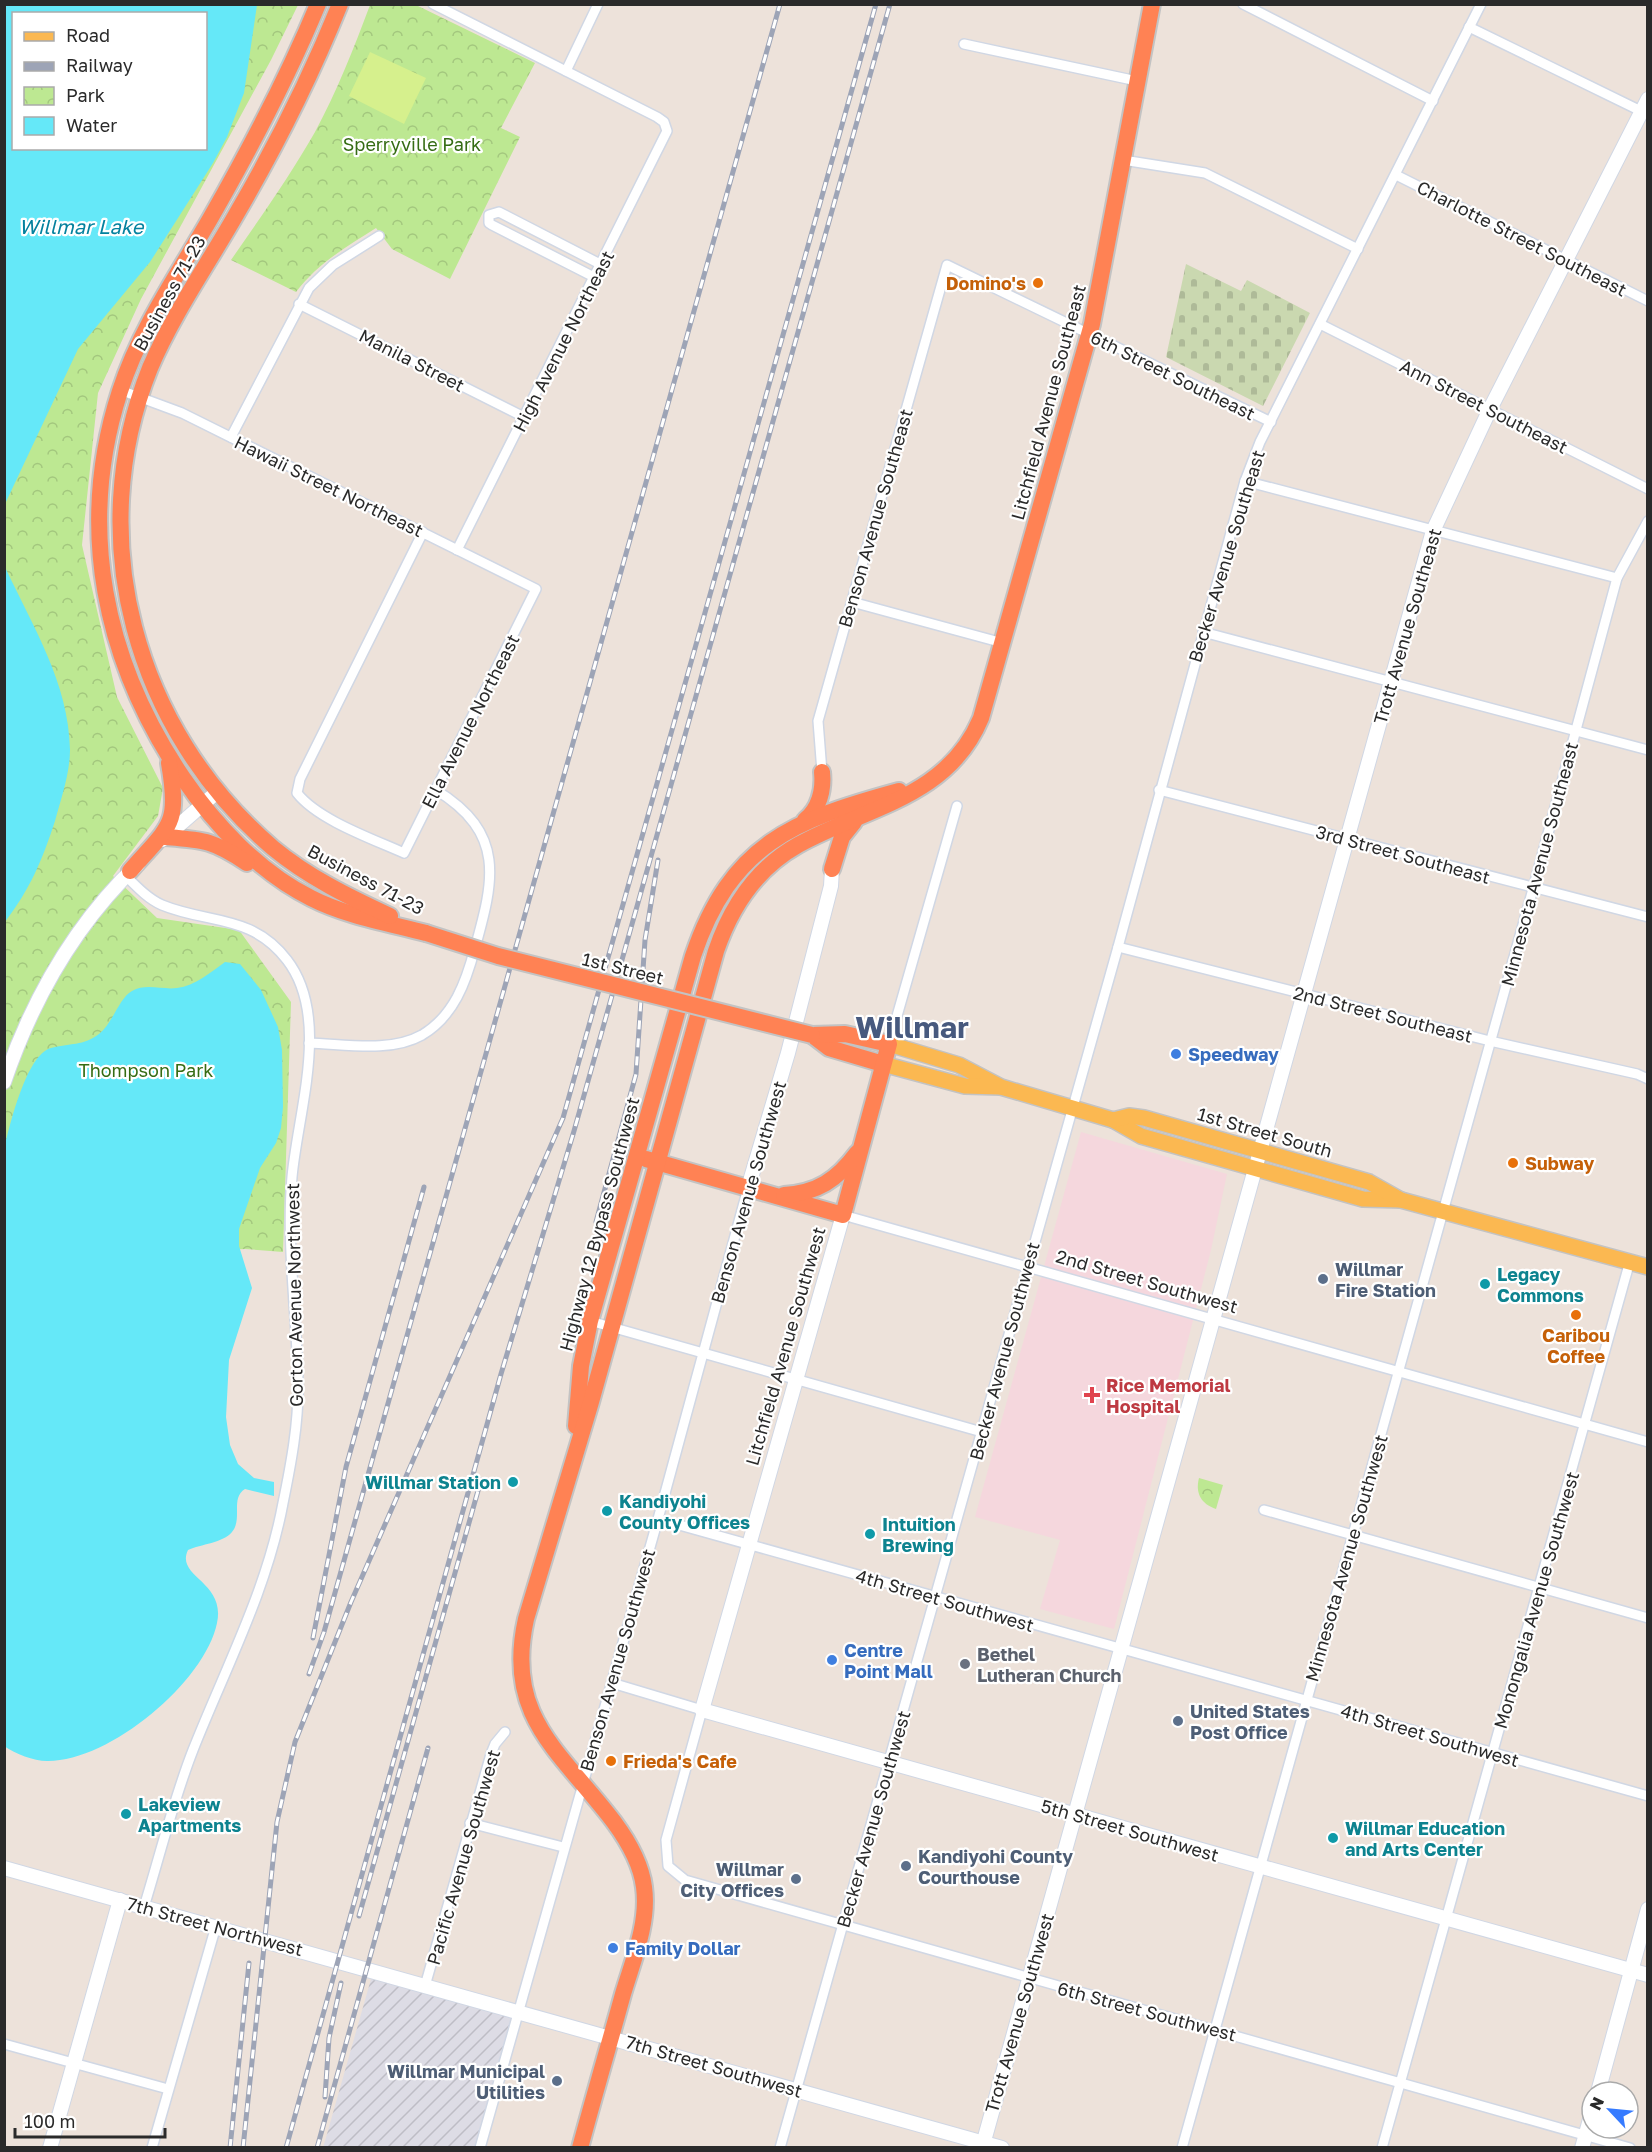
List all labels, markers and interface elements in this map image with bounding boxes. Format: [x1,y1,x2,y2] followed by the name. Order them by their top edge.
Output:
[12,12,207,150] legend
[66,24,110,46] text: Road
[66,54,133,76] text: Railway
[66,84,105,106] text: Park
[66,114,117,136] text: Water
[343,133,481,155] park label: Sperryville Park
[1413,175,1631,301] street label: Charlotte Street Southeast
[19,214,145,238] water label: Willmar Lake
[128,231,210,355] street label: Business 71-23
[508,247,618,435] street label: High Avenue Northeast
[946,272,1026,294] place label: Domino's
[1031,276,1045,290] marker: Domino's
[1006,282,1090,522] street label: Litchfield Avenue Southeast
[356,324,468,396] street label: Manila Street
[1087,326,1259,424] street label: 6th Street Southeast
[1396,354,1572,458] street label: Ann Street Southeast
[833,406,917,630] street label: Benson Avenue Southeast
[231,431,427,541] street label: Hawaii Street Northeast
[1183,447,1269,665] street label: Becker Avenue Southeast
[1368,526,1446,726] street label: Trott Avenue Southeast
[416,630,524,812] street label: Ella Avenue Northeast
[1496,739,1582,989] street label: Minnesota Avenue Southeast
[1313,820,1493,888] street label: 3rd Street Southeast
[304,839,428,919] street label: Business 71-23
[580,947,666,989] street label: 1st Street
[1291,981,1475,1047] street label: 2nd Street Southeast
[855,1009,969,1045] district label: Willmar
[1188,1043,1279,1065] place label: Speedway
[1169,1047,1183,1061] marker: Speedway
[79,1059,213,1081] park label: Thompson Park
[706,1078,790,1306] street label: Benson Avenue Southwest
[554,1094,644,1354] street label: Highway 12 Bypass Southwest
[1195,1102,1335,1162] street label: 1st Street South
[1525,1152,1594,1174] place label: Subway
[1506,1156,1520,1170] marker: Subway
[281,1183,307,1407] street label: Gorton Avenue Northwest
[740,1224,830,1468] street label: Litchfield Avenue Southwest
[964,1239,1044,1463] street label: Becker Avenue Southwest
[1054,1245,1240,1317] street label: 2nd Street Southwest
[1335,1258,1436,1301] place label: Willmar Fire Station
[1497,1263,1584,1306] place label: Legacy Commons
[1316,1272,1330,1286] marker: Willmar Fire Station
[1478,1277,1492,1291] marker: Legacy Commons
[1569,1308,1583,1322] marker: Caribou Coffee
[1542,1324,1610,1367] place label: Caribou Coffee
[1106,1374,1231,1417] place label: Rice Memorial Hospital
[1083,1386,1101,1404] marker: Rice Memorial Hospital
[1300,1432,1392,1684] street label: Minnesota Avenue Southwest
[1489,1469,1583,1731] street label: Monongalia Avenue Southwest
[365,1471,501,1493] place label: Willmar Station
[506,1475,520,1489] marker: Willmar Station
[619,1490,750,1533] place label: Kandiyohi County Offices
[600,1504,614,1518] marker: Kandiyohi County Offices
[882,1513,956,1556] place label: Intuition Brewing
[863,1527,877,1541] marker: Intuition Brewing
[575,1546,659,1774] street label: Benson Avenue Southwest
[853,1564,1037,1636] street label: 4th Street Southwest
[844,1639,933,1682] place label: Centre Point Mall
[977,1643,1122,1686] place label: Bethel Lutheran Church
[825,1653,839,1667] marker: Centre Point Mall
[958,1657,972,1671] marker: Bethel Lutheran Church
[1338,1699,1522,1771] street label: 4th Street Southwest
[1190,1700,1310,1743] place label: United States Post Office
[831,1708,915,1930] street label: Becker Avenue Southwest
[1171,1714,1185,1728] marker: United States Post Office
[422,1747,504,1967] street label: Pacific Avenue Southwest
[623,1750,737,1772] place label: Frieda's Cafe
[604,1754,618,1768] marker: Frieda's Cafe
[138,1793,241,1836] place label: Lakeview Apartments
[1039,1794,1221,1866] street label: 5th Street Southwest
[119,1807,133,1821] marker: Lakeview Apartments
[1345,1817,1505,1860] place label: Willmar Education and Arts Center
[1326,1831,1340,1845] marker: Willmar Education and Arts Center
[918,1845,1073,1888] place label: Kandiyohi County Courthouse
[680,1858,784,1901] place label: Willmar City Offices
[899,1859,913,1873] marker: Kandiyohi County Courthouse
[789,1872,803,1886] marker: Willmar City Offices
[124,1892,306,1960] street label: 7th Street Northwest
[980,1911,1058,2115] street label: Trott Avenue Southwest
[625,1937,741,1959] place label: Family Dollar
[606,1941,620,1955] marker: Family Dollar
[1055,1977,1239,2045] street label: 6th Street Southwest
[623,2030,805,2102] street label: 7th Street Southwest
[387,2060,545,2103] place label: Willmar Municipal Utilities
[550,2074,564,2088] marker: Willmar Municipal Utilities
[1580,2080,1640,2140] north arrow
[1585,2094,1608,2113] text: N
[15,2101,165,2139] scale bar
[24,2110,75,2132] text: 100 m

